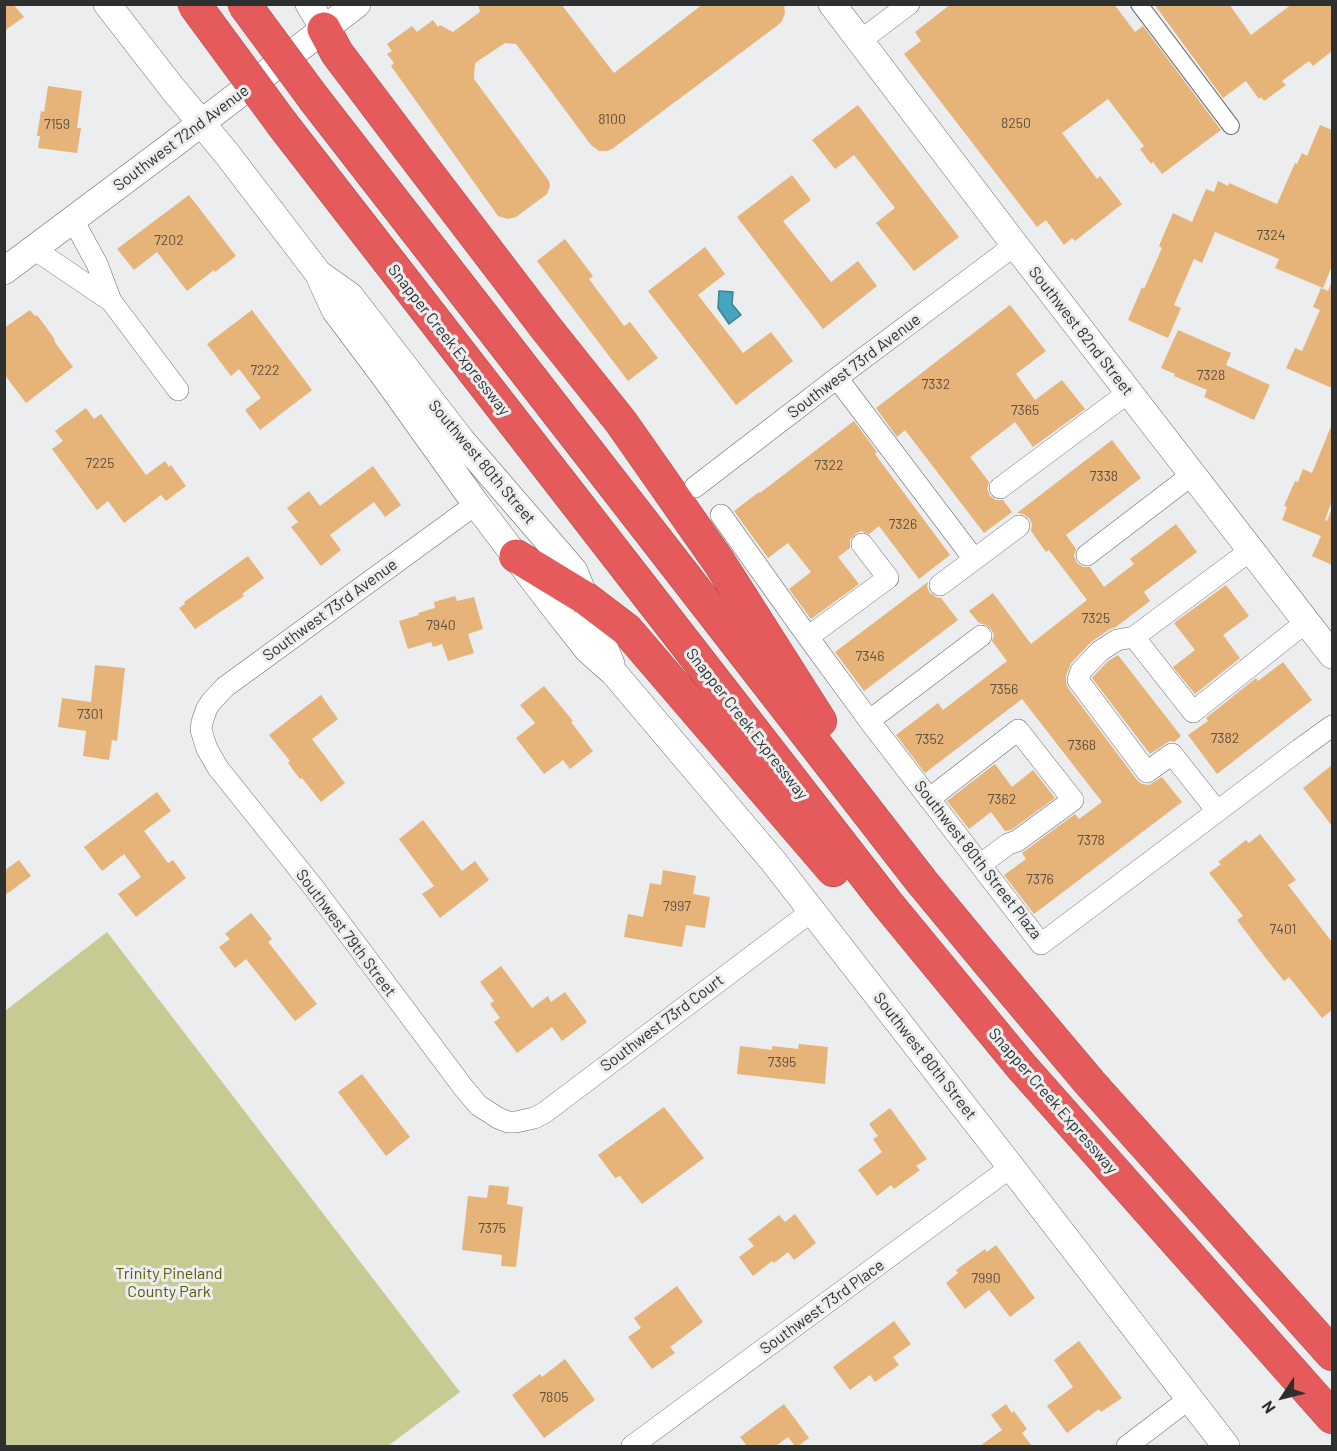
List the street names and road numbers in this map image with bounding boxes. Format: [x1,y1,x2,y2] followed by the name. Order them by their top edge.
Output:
[109,81,253,195] street label: Southwest 72nd Avenue
[384,261,514,419] street label: Snapper Creek Expressway
[1025,263,1137,399] street label: Southwest 82nd Street
[784,310,924,422] street label: Southwest 73rd Avenue
[425,396,539,528] street label: Southwest 80th Street
[259,555,401,665] street label: Southwest 73rd Avenue
[682,645,812,803] street label: Snapper Creek Expressway
[910,777,1046,943] street label: Southwest 80th Street Plaza
[292,866,400,1000] street label: Southwest 79th Street
[596,970,728,1076] street label: Southwest 73rd Court
[869,989,981,1123] street label: Southwest 80th Street
[985,1024,1121,1178] street label: Snapper Creek Expressway
[756,1255,888,1359] street label: Southwest 73rd Place

